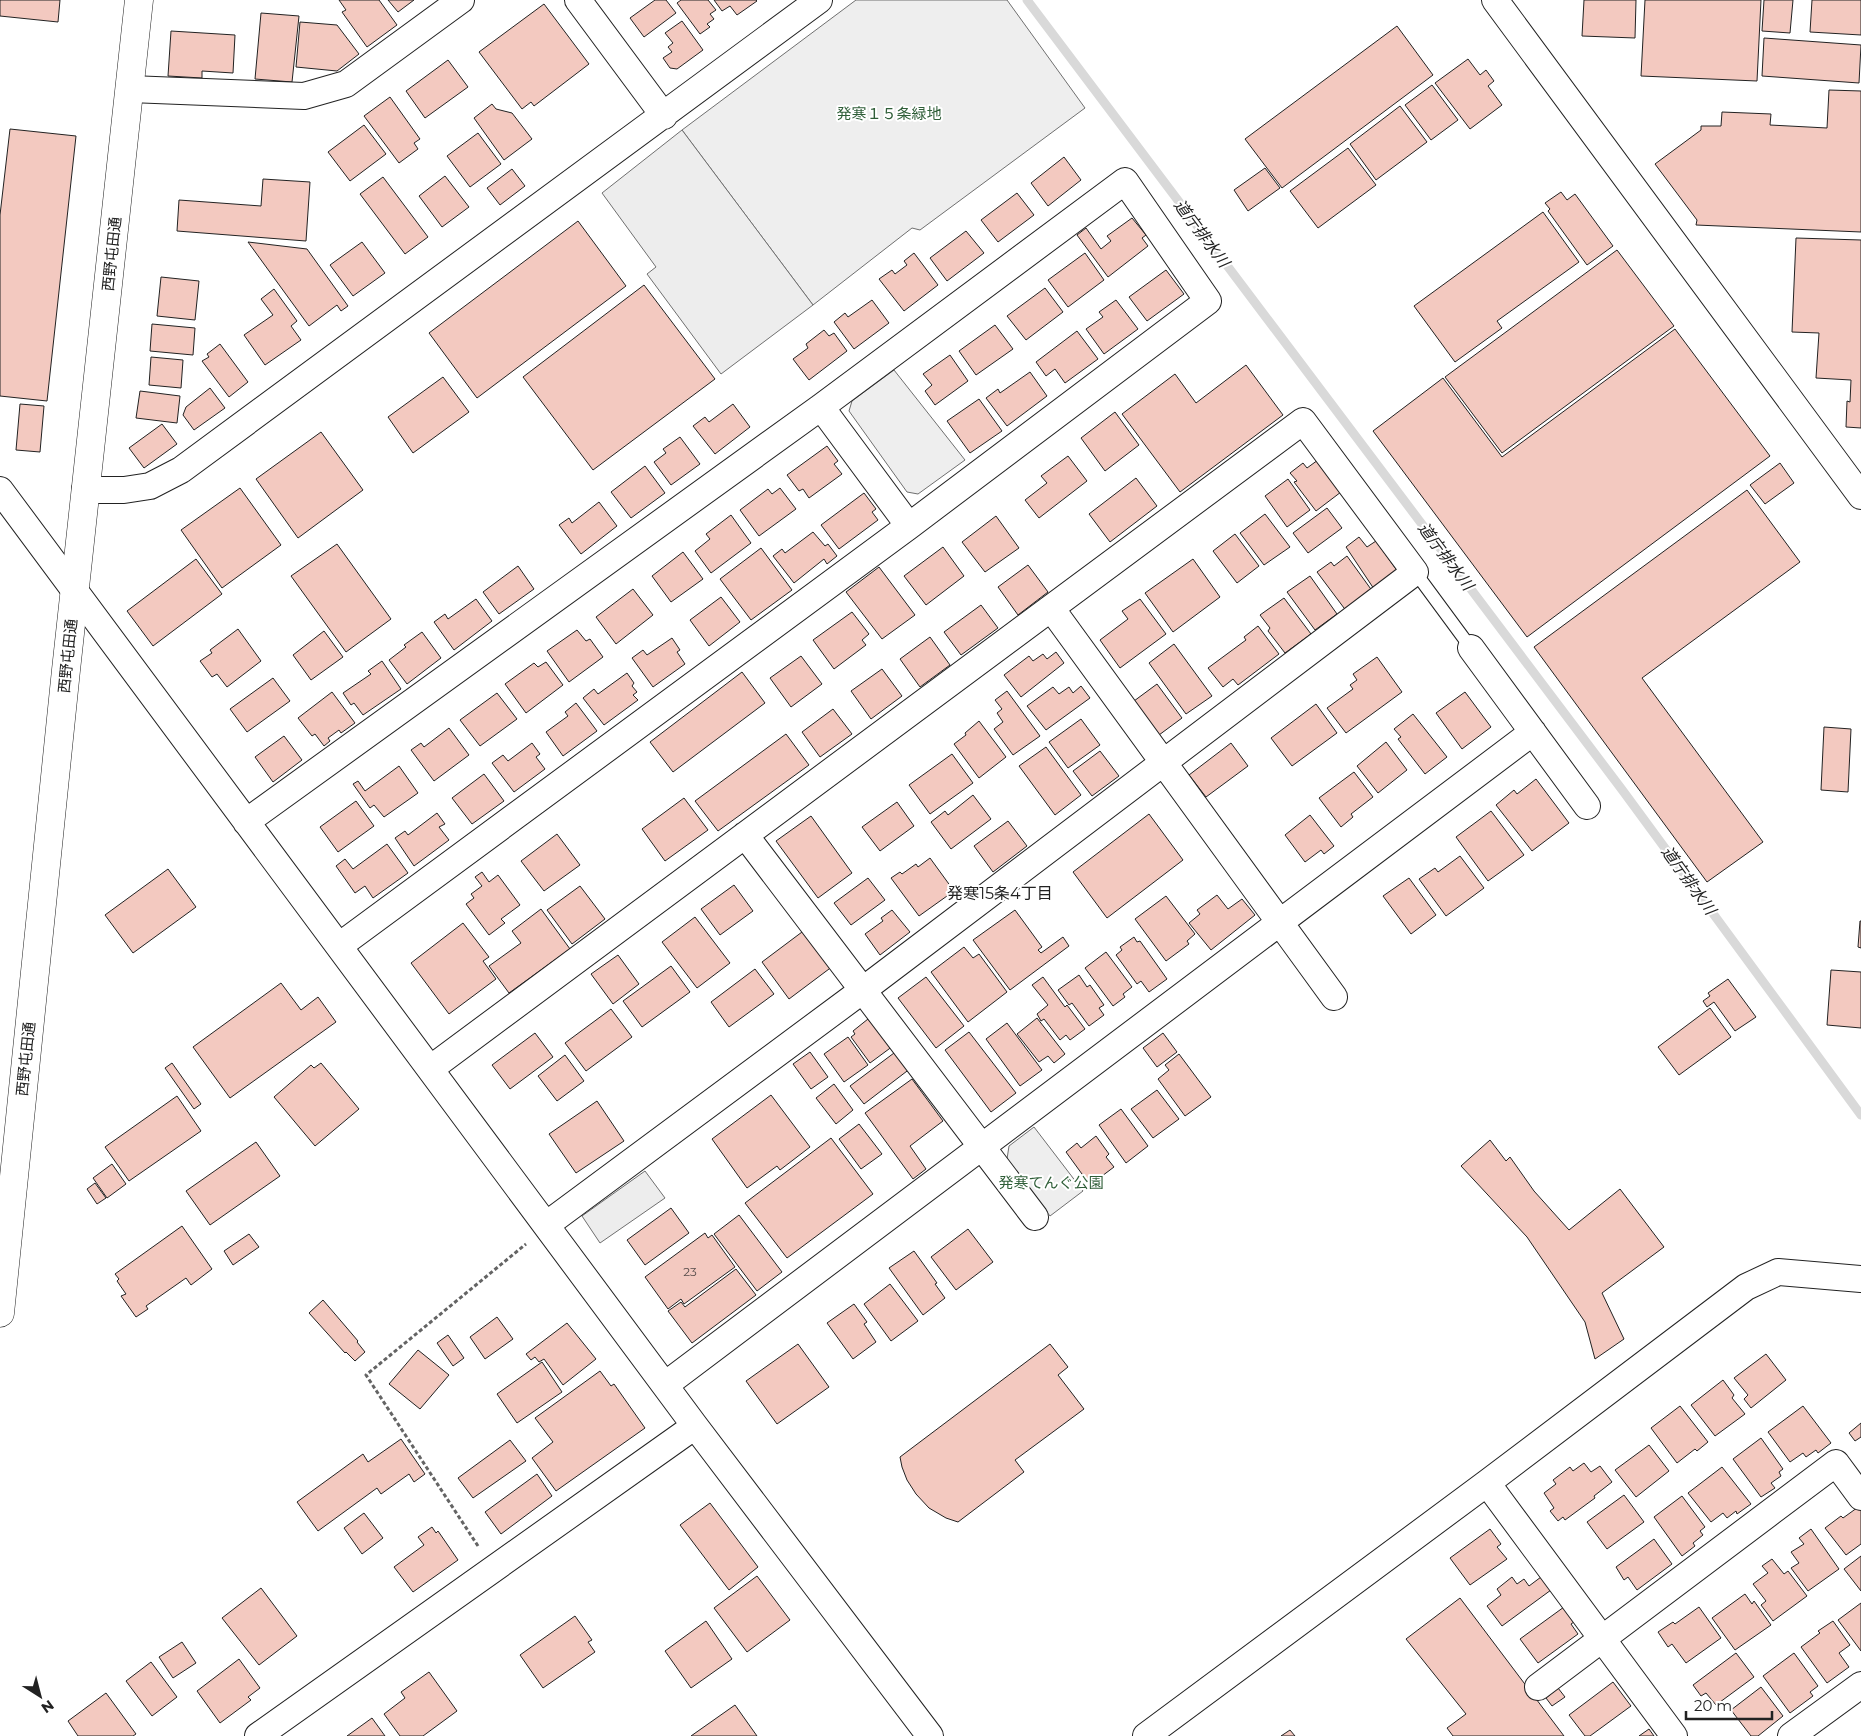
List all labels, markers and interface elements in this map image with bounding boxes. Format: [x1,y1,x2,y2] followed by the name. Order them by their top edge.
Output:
[836,104,942,123] park label: 発寒１５条緑地
[1170,196,1234,273] water label: 道庁排水川
[98,216,125,292] street label: 西野屯田通
[1414,519,1478,596] water label: 道庁排水川
[54,618,81,694] street label: 西野屯田通
[1657,842,1721,920] water label: 道庁排水川
[947,884,1053,903] district label: 発寒15条4丁目
[12,1021,39,1097] street label: 西野屯田通
[998,1173,1104,1192] park label: 発寒てんぐ公園
[683,1264,697,1279] house number: 23
[15,1671,65,1721] north arrow
[1686,1688,1772,1720] scale bar
[38,1696,58,1717] text: N
[1694,1696,1732,1715] text: 20 m

